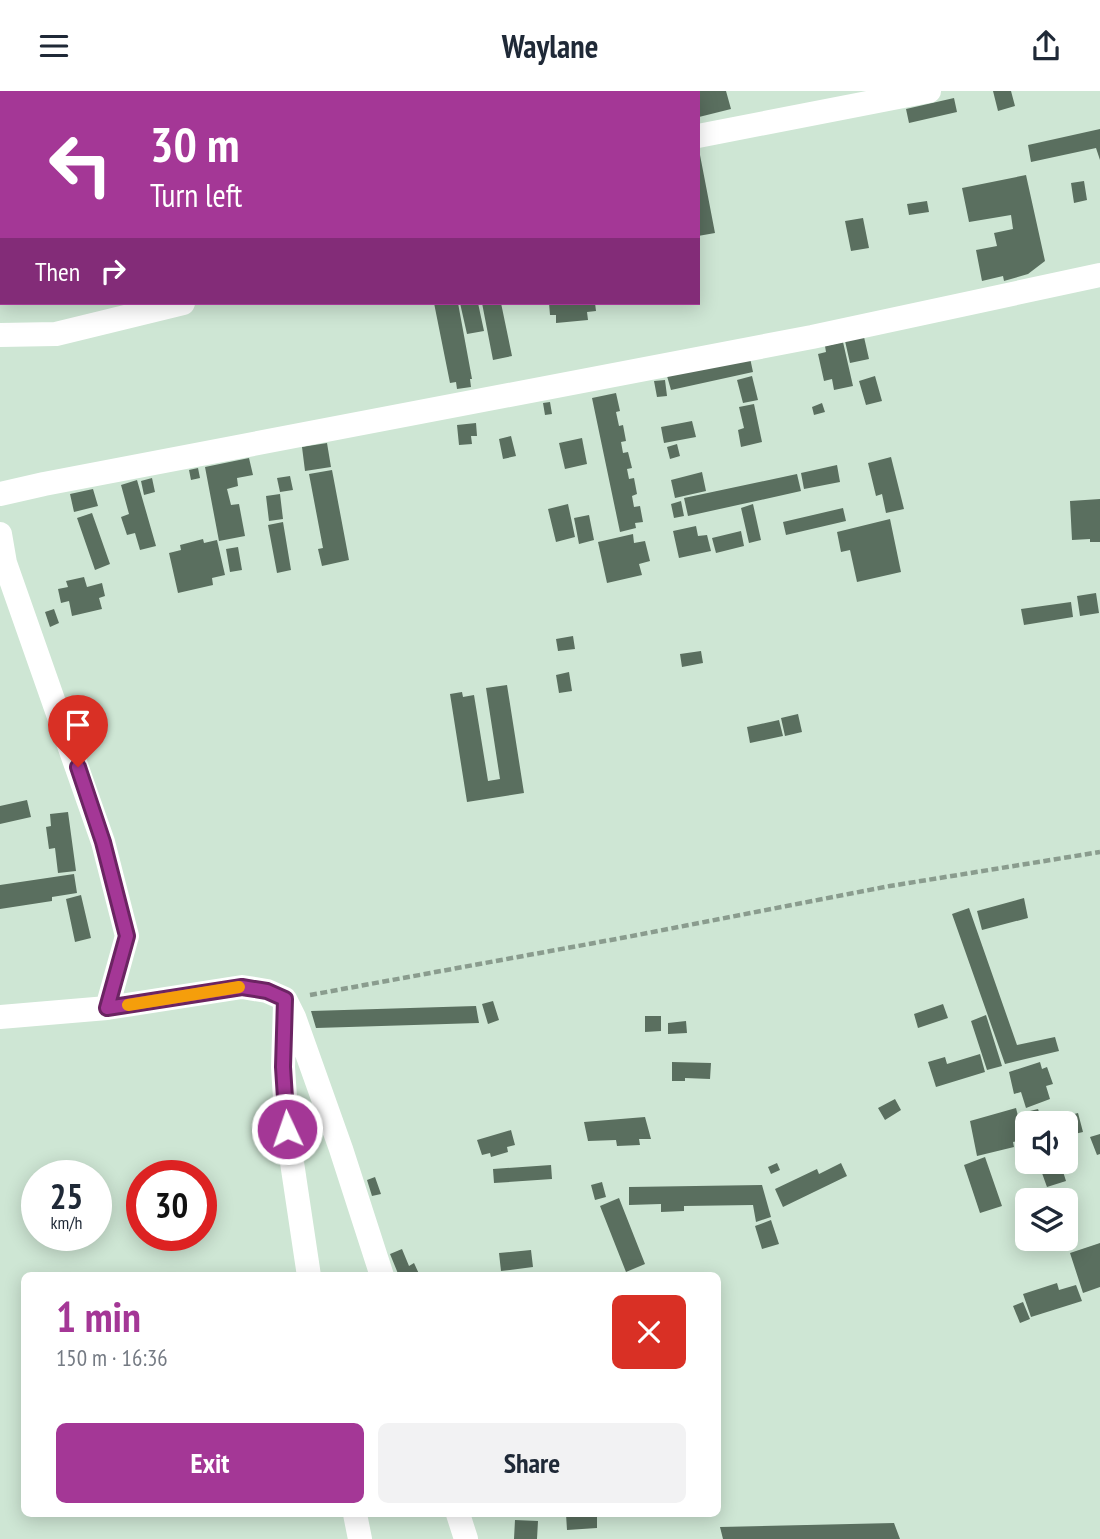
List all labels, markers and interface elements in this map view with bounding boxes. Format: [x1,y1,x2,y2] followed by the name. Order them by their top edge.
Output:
[502,25,598,67] text: Waylane
[35,27,73,65] icon: menu
[1027,27,1065,65] icon: share
[150,112,239,176] text: 30 m
[35,119,126,210] icon: left
[150,174,242,216] text: Turn left
[94,252,132,290] icon: right
[35,255,80,288] text: Then
[48,695,108,767] pin
[59,706,97,744] icon: arrive
[250,1092,324,1166] position arrow
[1015,1111,1078,1251] map controls
[1015,1111,1078,1174] button: sound
[126,1160,217,1251] speed limit sign: 30
[50,1173,83,1219] text: 25
[1015,1188,1078,1251] button: layers
[51,1211,82,1234] text: km/h
[56,1289,141,1344] text: 1 min
[612,1295,686,1369] button: close
[56,1343,168,1372] text: 150 m · 16:36
[56,1423,364,1503] button: Exit
[378,1423,686,1503] button: Share

